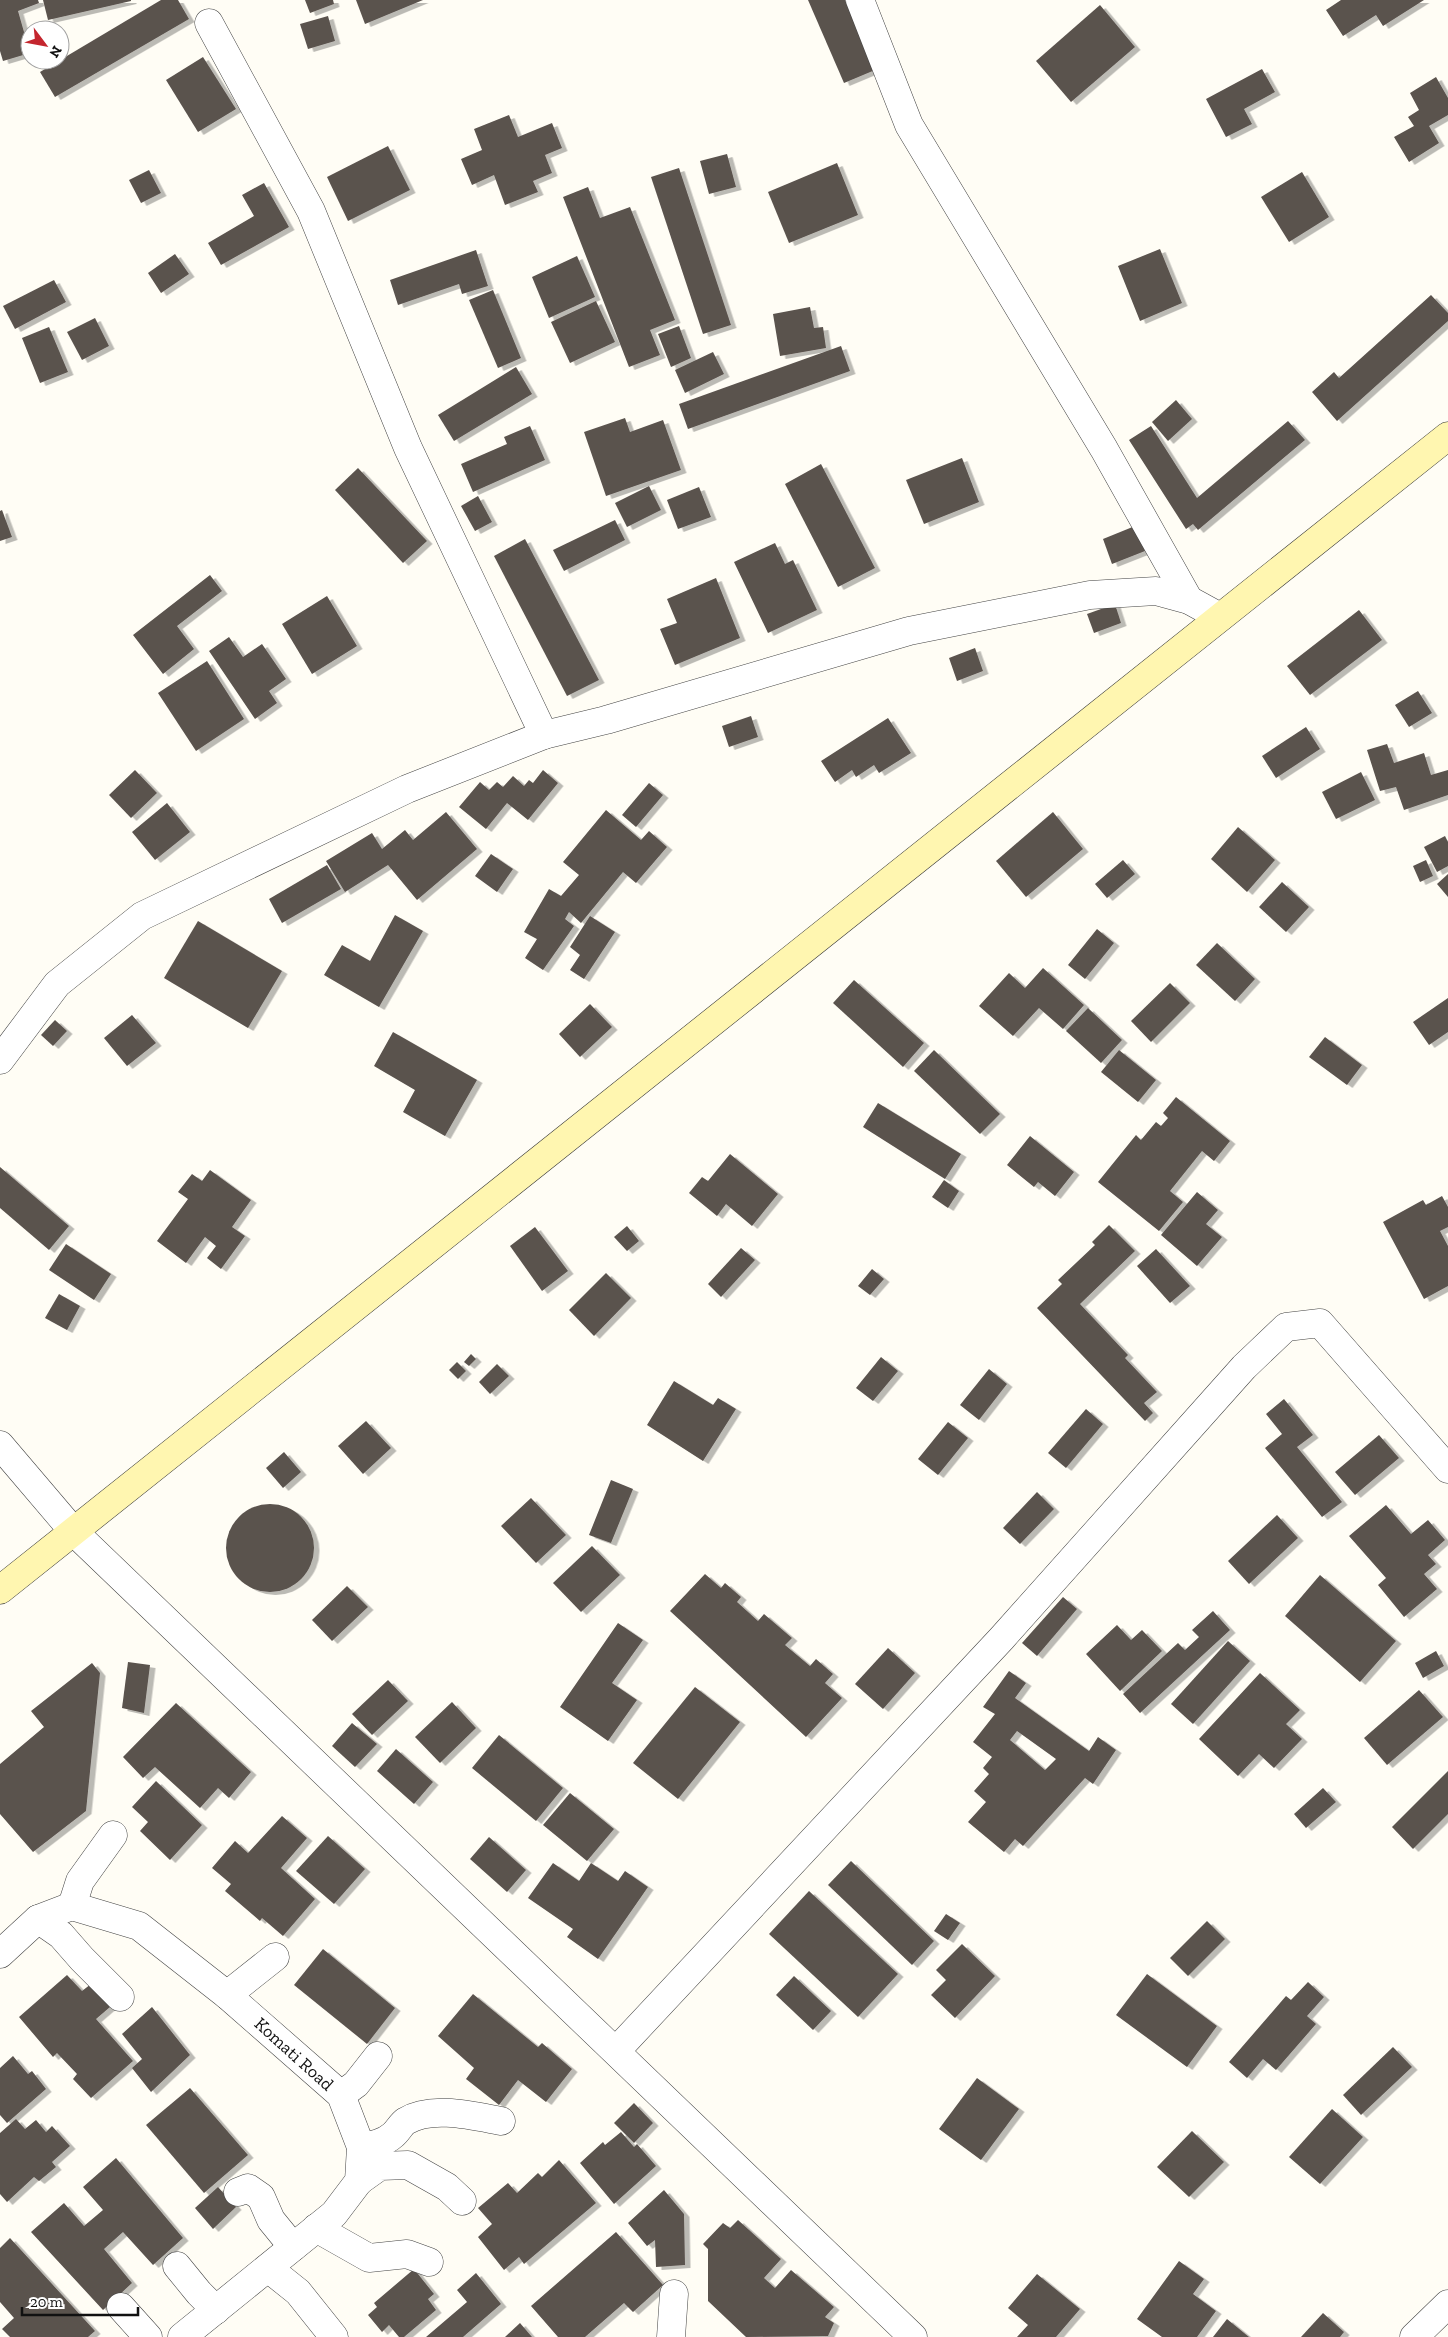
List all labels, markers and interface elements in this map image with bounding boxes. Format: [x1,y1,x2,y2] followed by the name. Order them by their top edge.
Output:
[20,20,70,70] north arrow
[45,43,66,61] text: N
[250,2013,338,2095] street label: Komati Road
[22,2284,139,2316] scale bar
[30,2293,63,2311] text: 20 m

